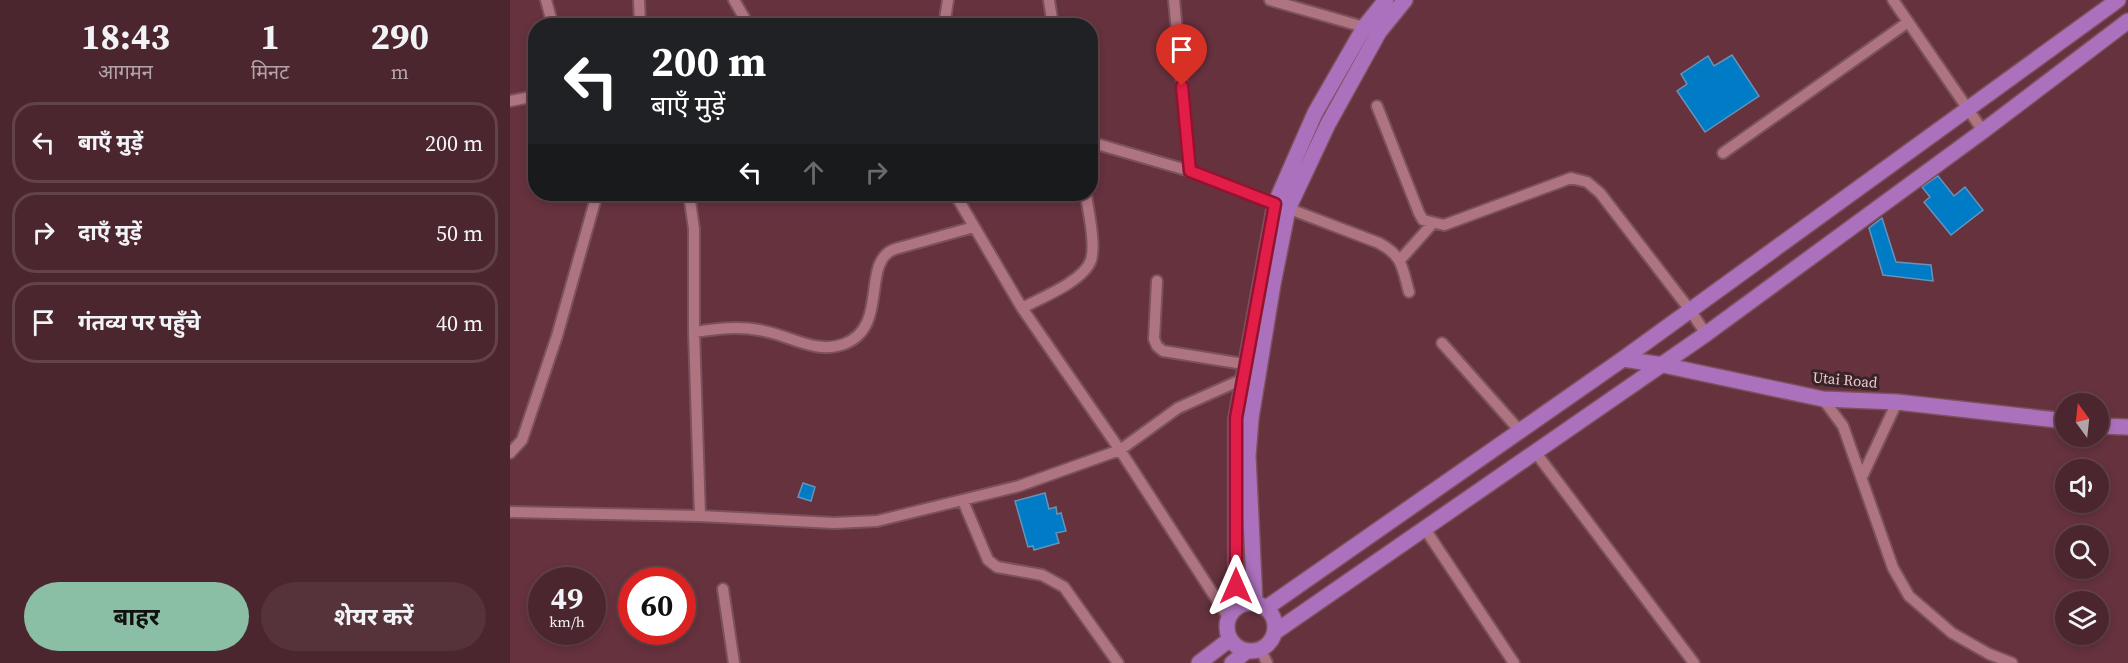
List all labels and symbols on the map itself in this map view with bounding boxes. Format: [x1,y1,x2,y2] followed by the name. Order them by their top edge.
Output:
[1156,24,1207,86] pin
[1812,366,1879,393] street label: Utai Road
[2055,393,2109,447] north arrow
[1204,554,1268,618] position arrow
[618,567,696,645] speed limit sign: 60

